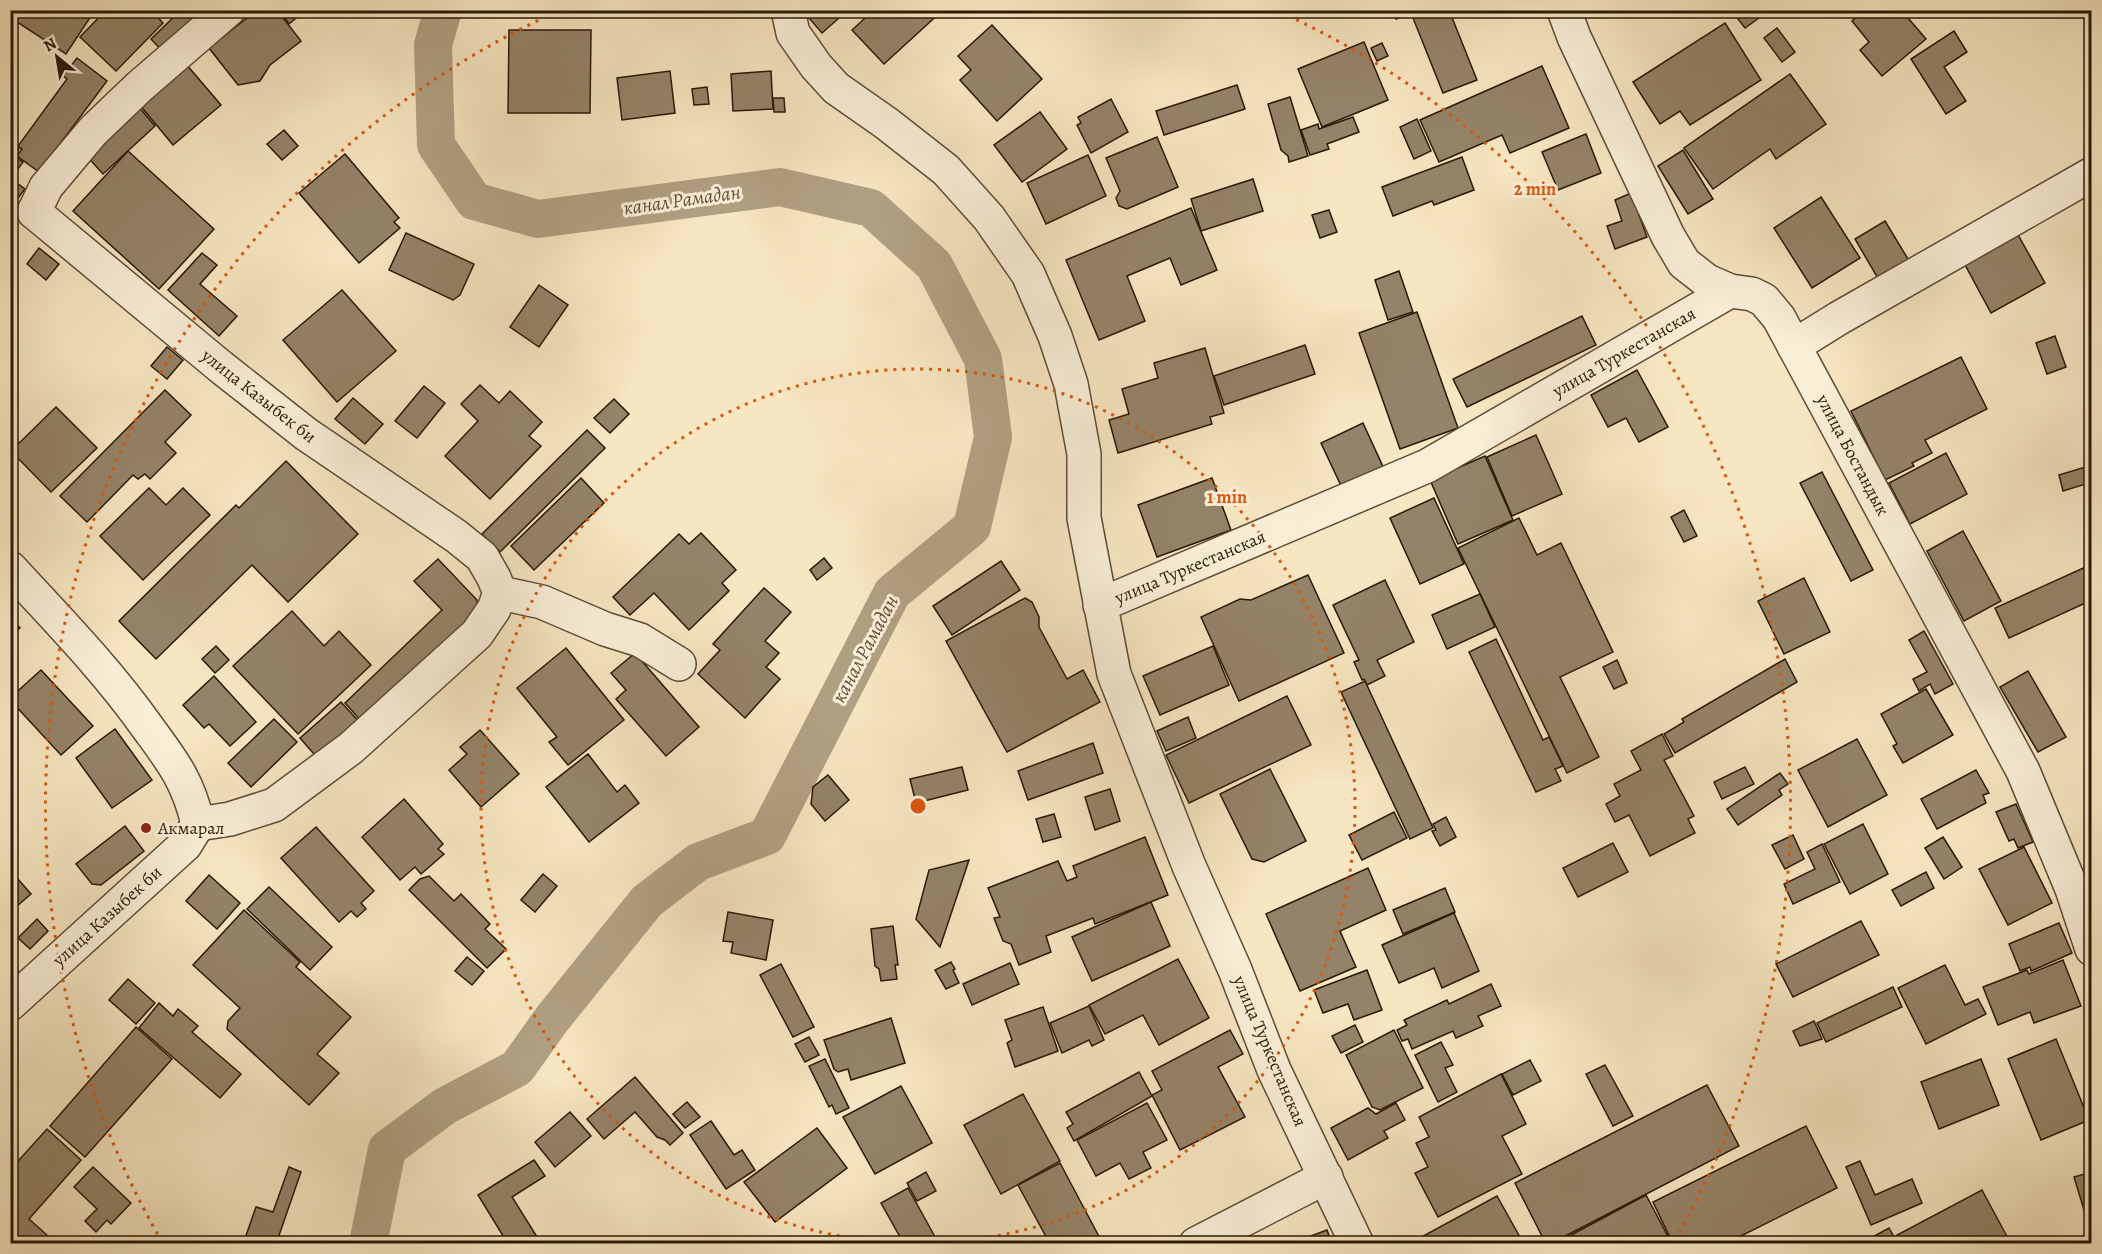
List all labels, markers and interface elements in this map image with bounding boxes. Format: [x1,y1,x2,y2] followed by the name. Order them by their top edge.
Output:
[27,27,87,87] north arrow
[39,32,61,57] text: N
[1514,177,1556,201] text: 2 min
[622,178,742,222] water label: канал Рамадан
[1547,301,1700,403] street label: улица Туркестанская
[196,343,321,448] street label: улица Казыбек би
[1810,389,1895,520] street label: улица Бостандык
[1207,485,1247,509] text: 1 min
[1110,524,1269,610] street label: улица Туркестанская
[825,591,905,707] water label: канал Рамадан
[908,796,928,816] centre of rings
[157,816,225,840] place label: Акмарал
[139,821,153,835] marker: Акмарал
[46,860,167,972] street label: улица Казыбек би
[1227,971,1313,1130] street label: улица Туркестанская

